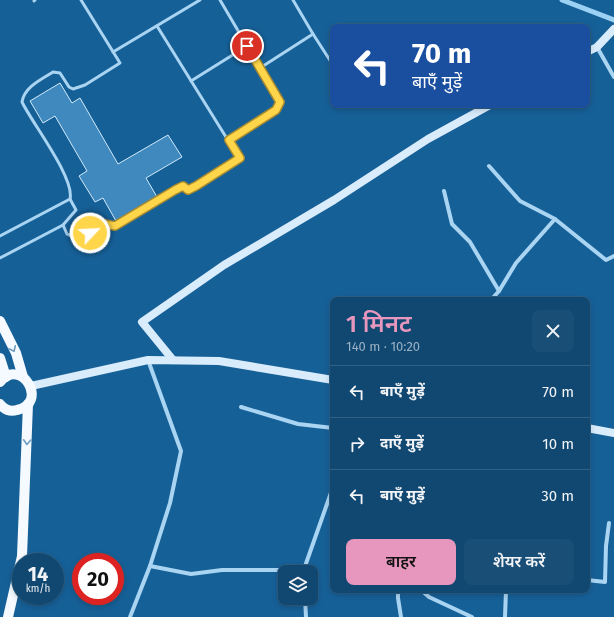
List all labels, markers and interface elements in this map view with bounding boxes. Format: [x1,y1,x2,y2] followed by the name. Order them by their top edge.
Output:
[230,29,264,63] pin
[236,35,258,57] icon: arrive
[412,37,471,70] text: 70 m
[346,40,398,92] icon: left
[412,71,462,93] text: बाएँ मुड़ें
[69,212,111,254] position arrow
[346,310,412,338] text: 1 मिनट
[532,310,574,352] button: close
[346,339,420,354] text: 140 m · 10:20
[8,344,16,352] one-way arrow
[346,381,368,403] icon: left
[380,382,425,400] text: बाएँ मुड़ें
[542,383,574,401] text: 70 m
[346,433,368,455] icon: right
[380,434,424,452] text: दाएँ मुड़ें
[542,435,574,453] text: 10 m
[22,439,31,445] one-way arrow
[346,485,368,507] icon: left
[380,486,425,504] text: बाएँ मुड़ें
[541,487,574,505] text: 30 m
[346,539,456,585] button: बाहर
[464,539,574,585] button: शेयर करें
[72,553,124,605] speed limit sign: 20
[28,562,48,586] text: 14
[278,565,318,605] map controls
[278,565,318,605] button: layers
[26,583,50,595] text: km/h

